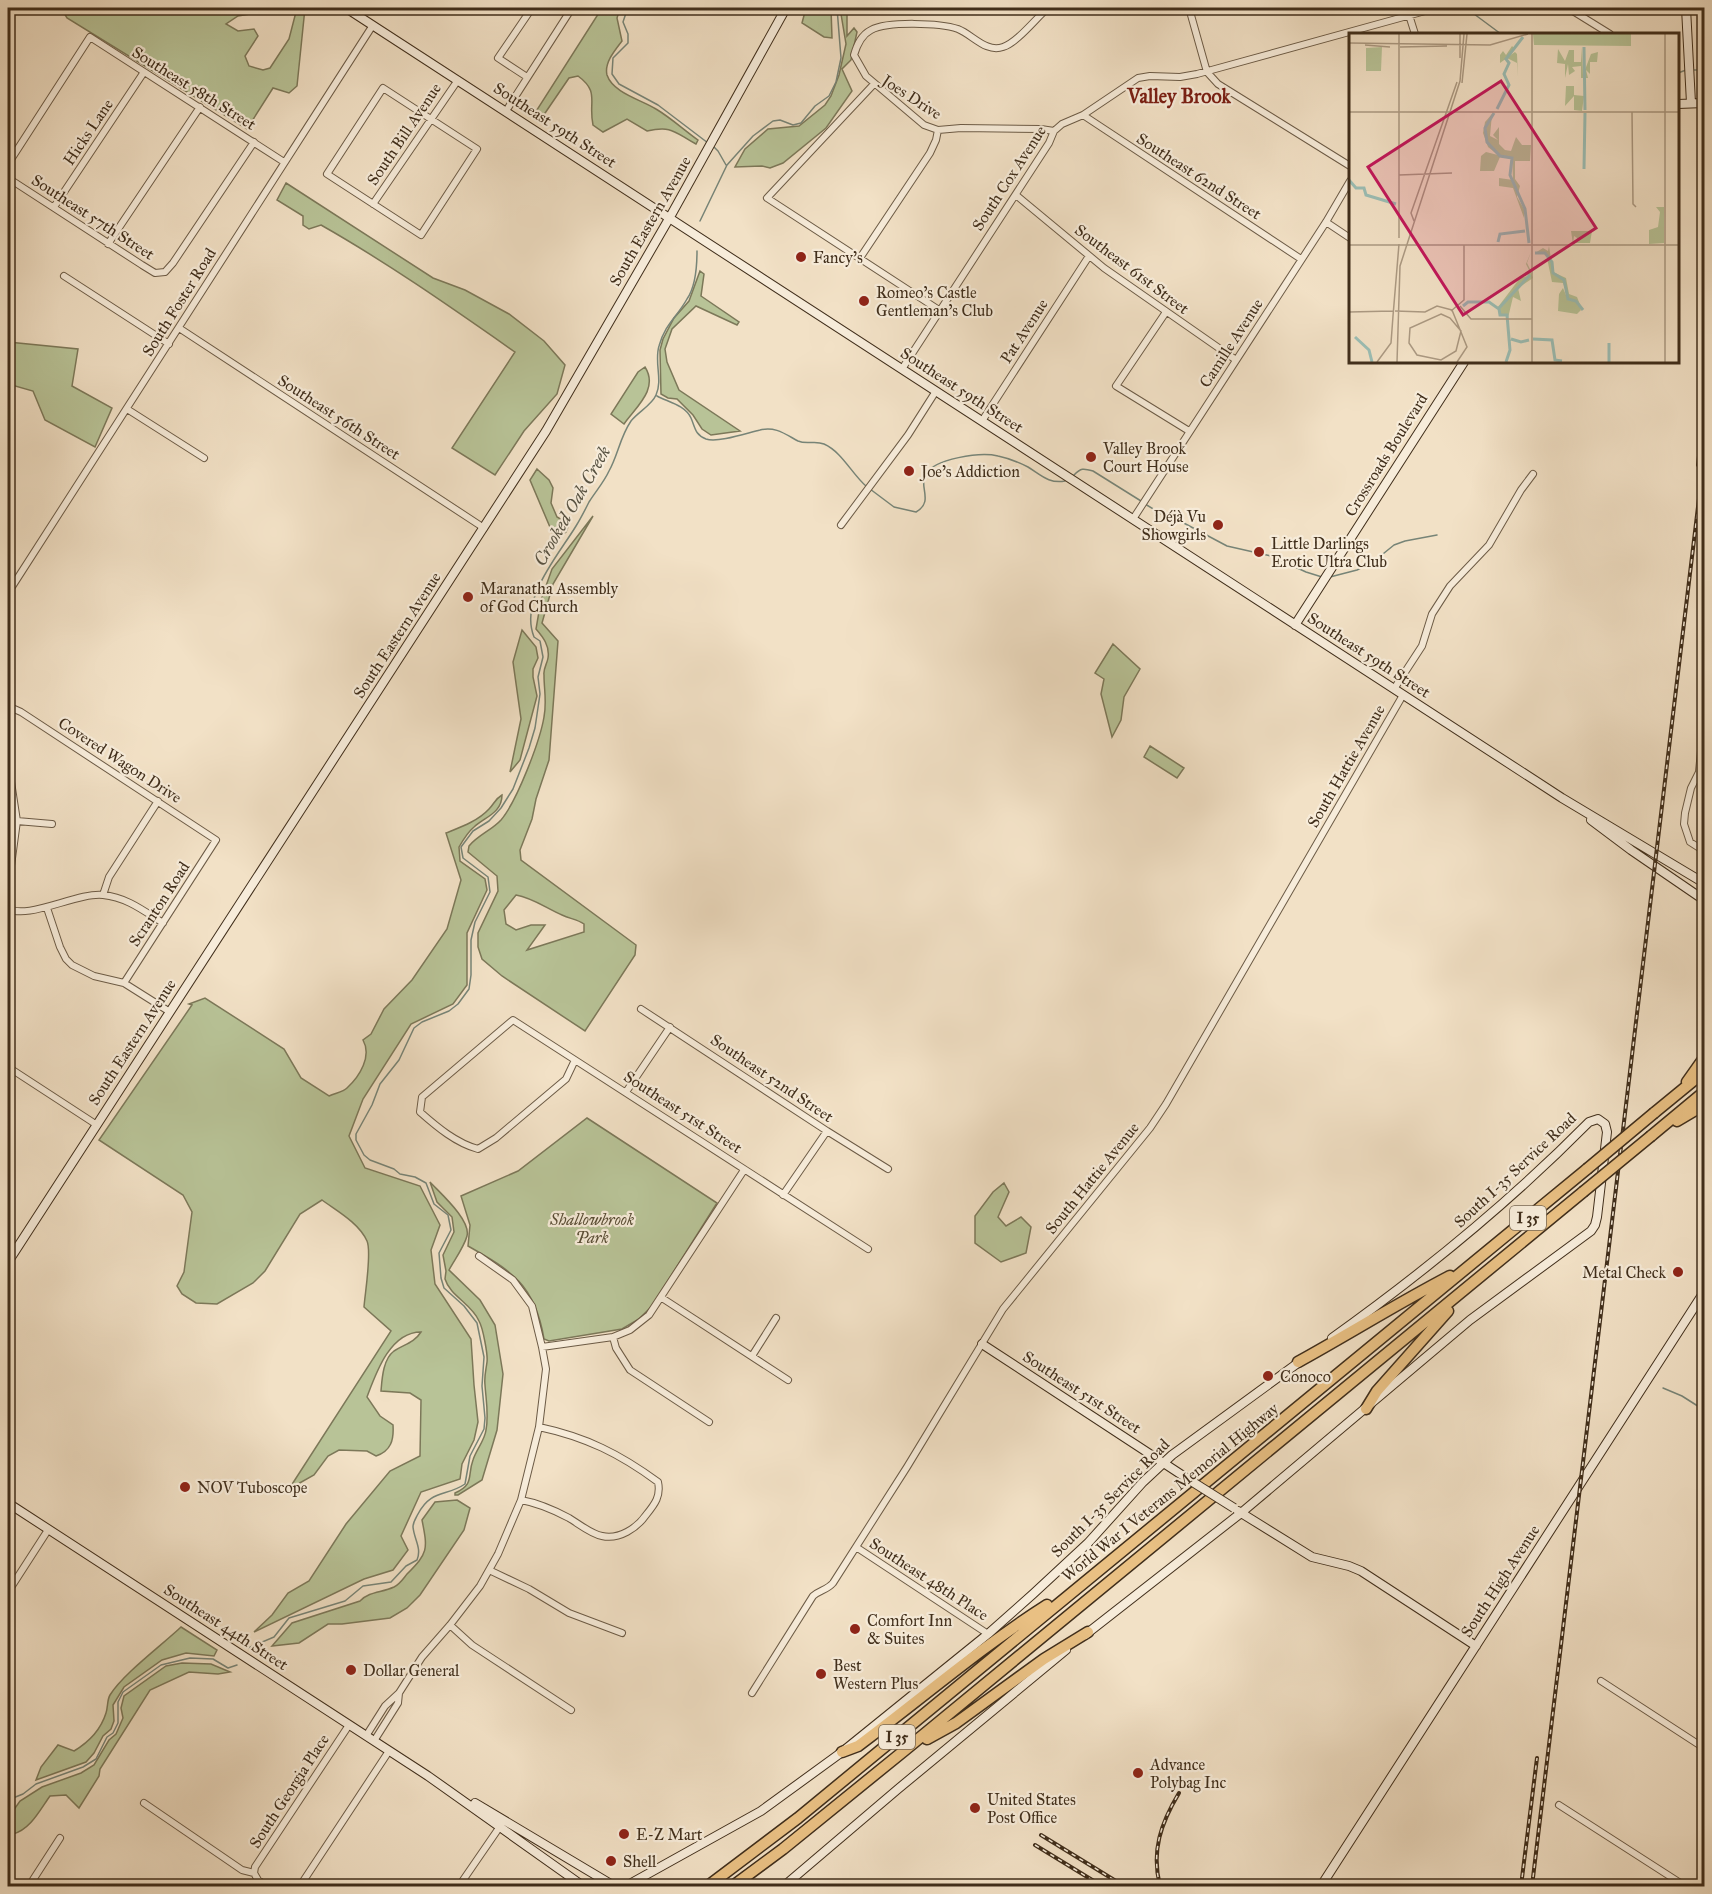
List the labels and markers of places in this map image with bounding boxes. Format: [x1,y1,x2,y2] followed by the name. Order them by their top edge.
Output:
[813,248,863,267] place label: Fancy's
[794,250,808,264] marker: Fancy's
[876,283,993,320] place label: Romeo's Castle Gentleman's Club
[857,294,871,308] marker: Romeo's Castle Gentleman's Club
[1102,439,1189,476] place label: Valley Brook Court House
[1084,450,1098,464] marker: Valley Brook Court House
[919,462,1020,482] place label: Joe's Addiction
[902,464,916,478] marker: Joe's Addiction
[1141,507,1206,545] place label: Déjà Vu Showgirls
[1211,518,1225,532] marker: Déjà Vu Showgirls
[1271,534,1387,571] place label: Little Darlings Erotic Ultra Club
[1252,545,1266,559] marker: Little Darlings Erotic Ultra Club
[480,579,618,616] place label: Maranatha Assembly of God Church
[461,590,475,604] marker: Maranatha Assembly of God Church
[1582,1263,1667,1282] place label: Metal Check
[1671,1265,1685,1279] marker: Metal Check
[1280,1367,1331,1386] place label: Conoco
[1261,1369,1275,1383] marker: Conoco
[197,1478,308,1497] place label: NOV Tuboscope
[178,1480,192,1494] marker: NOV Tuboscope
[867,1611,953,1648] place label: Comfort Inn & Suites
[848,1622,862,1636] marker: Comfort Inn & Suites
[833,1656,918,1693] place label: Best Western Plus
[363,1661,460,1680] place label: Dollar General
[344,1663,358,1677] marker: Dollar General
[814,1667,828,1681] marker: Best Western Plus
[1149,1755,1226,1793] place label: Advance Polybag Inc
[1131,1766,1145,1780] marker: Advance Polybag Inc
[987,1790,1076,1827] place label: United States Post Office
[968,1801,982,1815] marker: United States Post Office
[636,1825,703,1844] place label: E-Z Mart
[617,1827,631,1841] marker: E-Z Mart
[623,1852,657,1871] place label: Shell
[604,1854,618,1868] marker: Shell

